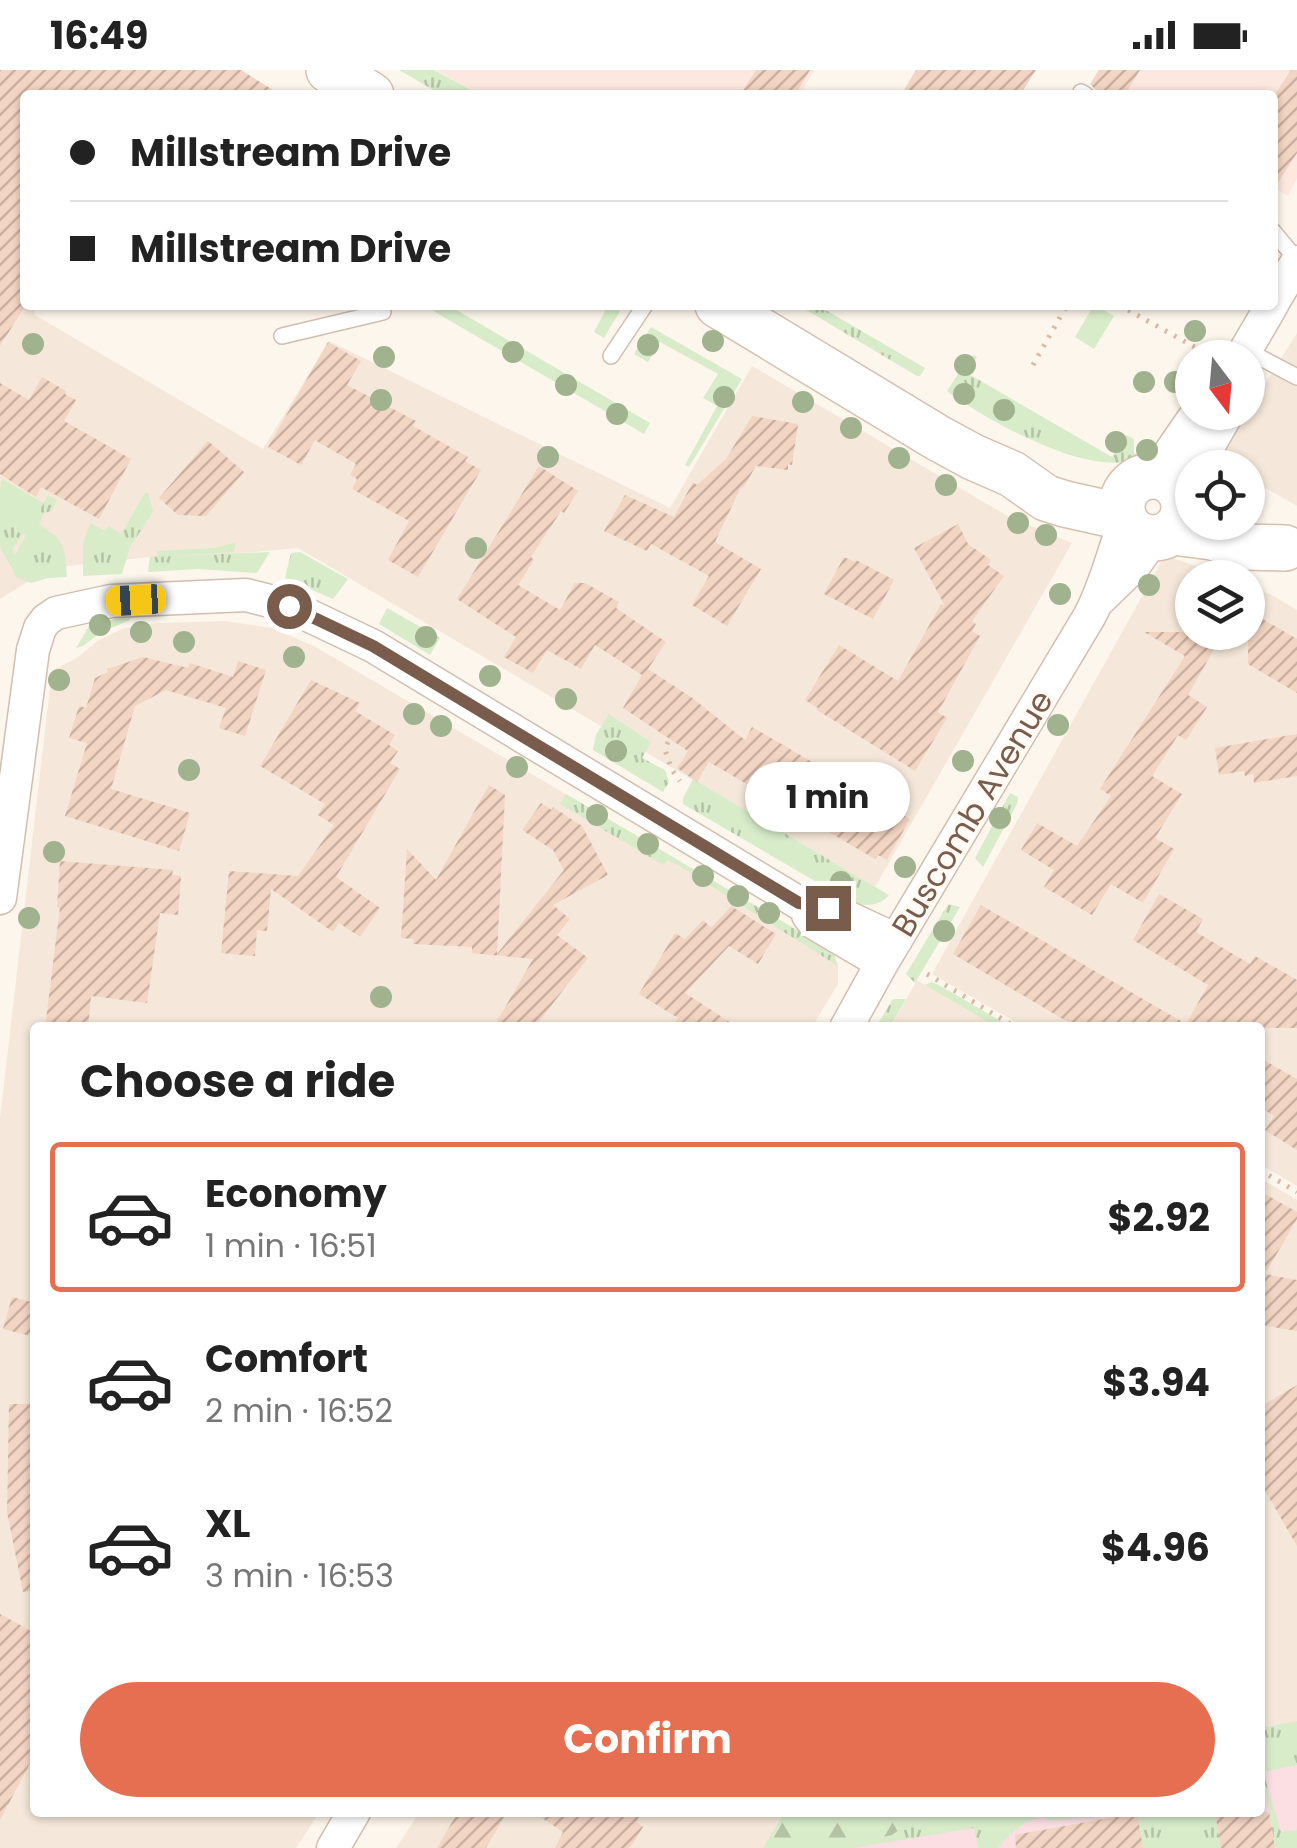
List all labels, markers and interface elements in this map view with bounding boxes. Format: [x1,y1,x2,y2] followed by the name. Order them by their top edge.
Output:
[50,9,148,62] text: 16:49
[130,126,451,179] text: Millstream Drive
[130,222,451,275] text: Millstream Drive
[1175,340,1265,430] north arrow
[1175,340,1265,650] map controls
[1175,450,1265,540] button: locate
[1175,560,1265,650] button: layers
[105,583,167,617] car
[267,584,312,629] route start
[881,681,1063,945] street label: Buscomb Avenue
[746,763,910,833] callout: 1 min
[786,774,869,819] text: 1 min
[806,886,851,931] route end
[80,1050,395,1113] text: Choose a ride
[205,1167,387,1220] text: Economy
[85,1172,175,1262] icon: car
[1108,1191,1210,1244] text: $2.92
[205,1223,377,1268] text: 1 min · 16:51
[205,1332,368,1385] text: Comfort
[85,1337,175,1427] icon: car
[1102,1356,1210,1409] text: $3.94
[205,1388,393,1433] text: 2 min · 16:52
[205,1497,250,1550] text: XL
[85,1502,175,1592] icon: car
[1101,1521,1210,1574] text: $4.96
[205,1553,394,1598] text: 3 min · 16:53
[80,1682,1215,1797] button: Confirm

